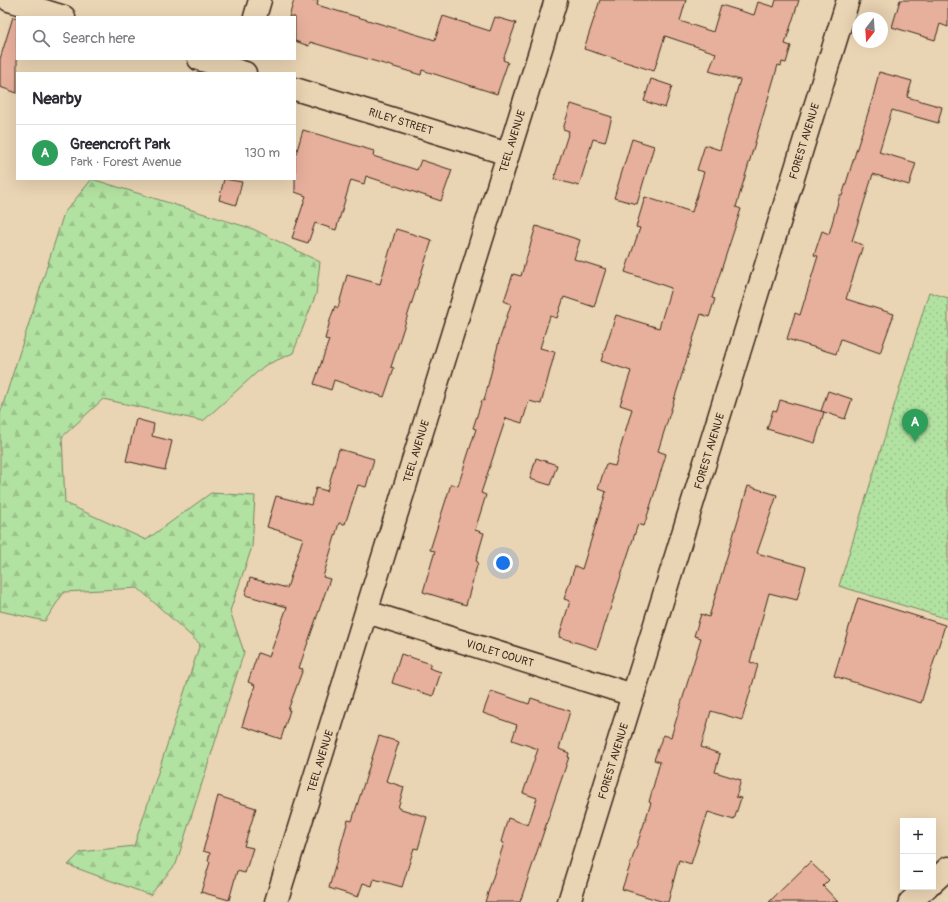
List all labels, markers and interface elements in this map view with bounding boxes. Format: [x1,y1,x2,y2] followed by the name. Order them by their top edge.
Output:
[852,12,888,48] north arrow
[16,16,296,60] search box
[30,27,52,49] icon: search
[62,29,135,48] text: Search here
[32,88,81,109] text: Nearby
[787,101,822,181] street label: FOREST AVENUE
[367,106,435,137] street label: RILEY STREET
[497,108,528,174] street label: TEEL AVENUE
[70,135,170,154] text: Greencroft Park
[41,145,49,161] text: A
[244,145,280,161] text: 130 m
[70,154,181,170] text: Park · Forest Avenue
[902,409,928,442] pin: A
[692,411,727,491] street label: FOREST AVENUE
[401,418,432,484] street label: TEEL AVENUE
[493,553,513,573] your location
[464,637,535,670] street label: VIOLET COURT
[596,721,631,801] street label: FOREST AVENUE
[305,728,336,794] street label: TEEL AVENUE
[900,818,936,890] map controls
[900,818,936,854] button: +
[900,854,936,890] button: −

